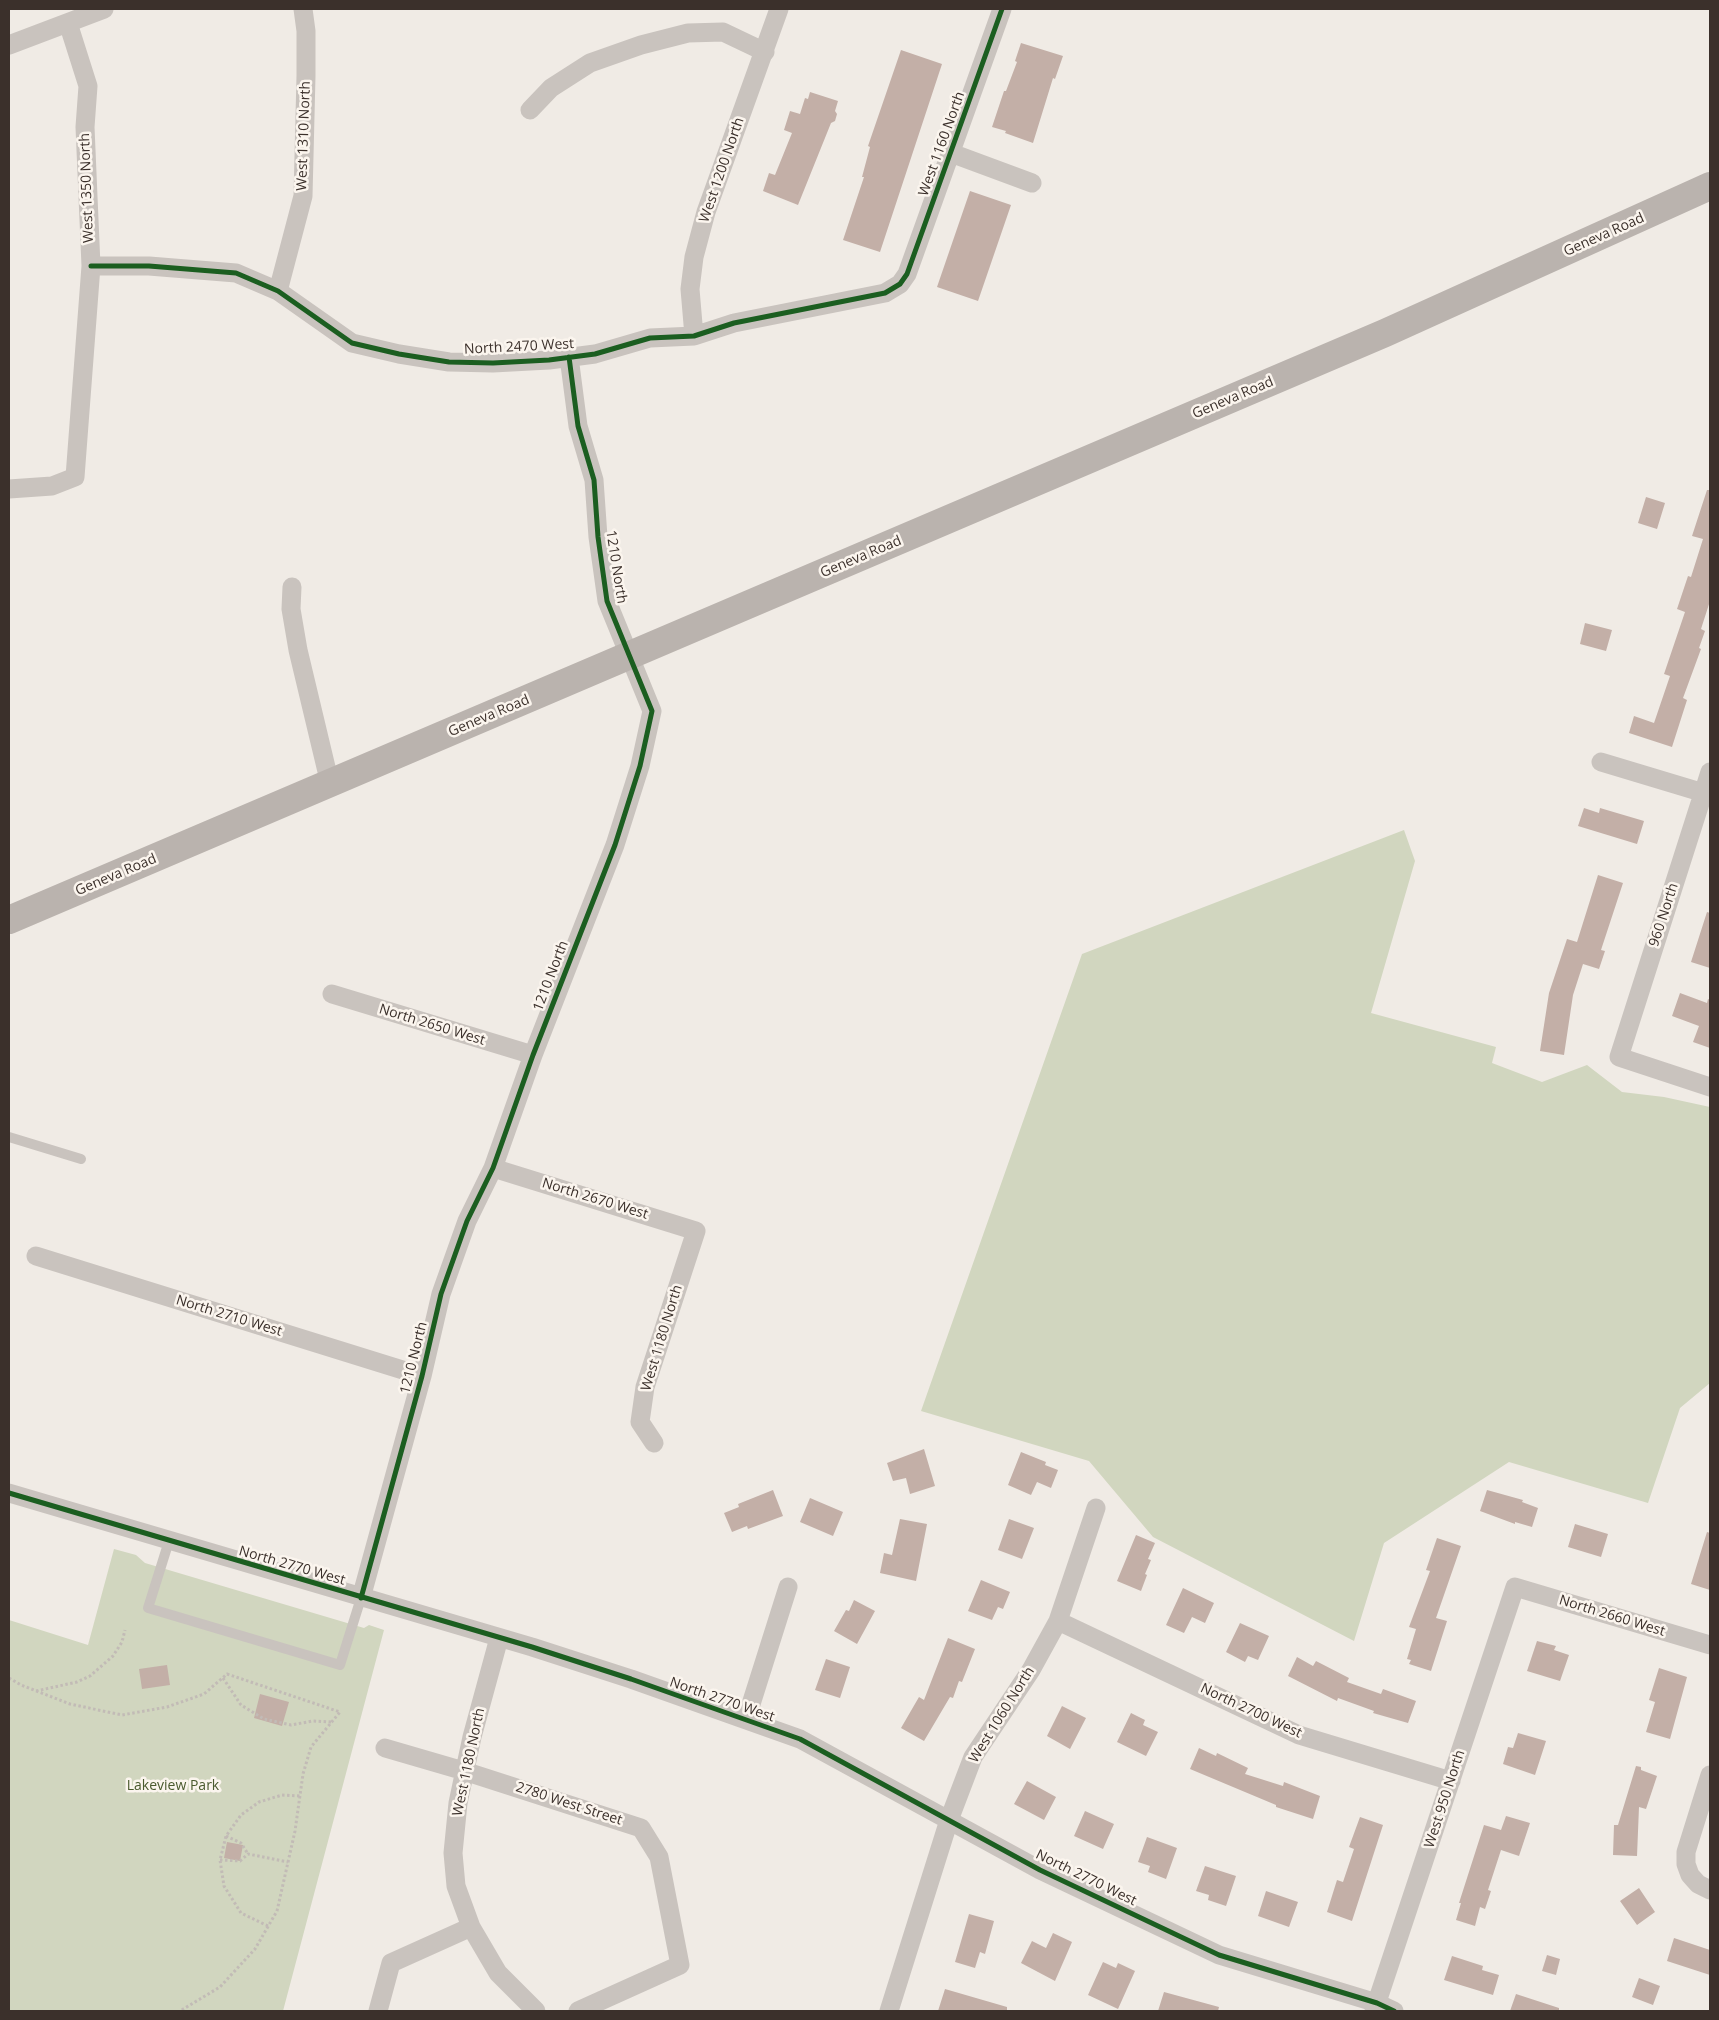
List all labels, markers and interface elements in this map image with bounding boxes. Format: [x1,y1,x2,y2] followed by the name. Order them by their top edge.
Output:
[294,81,314,191] street label: West 1310 North
[915,89,969,199] street label: West 1160 North
[696,115,748,225] street label: West 1200 North
[77,133,97,243] street label: West 1350 North
[1561,210,1647,260] street label: Geneva Road
[464,336,574,358] street label: North 2470 West
[1190,373,1276,423] street label: Geneva Road
[602,529,630,605] street label: 1210 North
[818,532,904,582] street label: Geneva Road
[446,691,532,741] street label: Geneva Road
[73,850,159,900] street label: Geneva Road
[1646,881,1682,949] street label: 960 North
[530,938,572,1014] street label: 1210 North
[377,1001,487,1049] street label: North 2650 West
[540,1175,650,1223] street label: North 2670 West
[638,1283,686,1393] street label: West 1180 North
[174,1292,284,1340] street label: North 2710 West
[397,1320,431,1396] street label: 1210 North
[237,1543,347,1589] street label: North 2770 West
[1557,1592,1667,1640] street label: North 2660 West
[966,1664,1038,1766] street label: West 1060 North
[667,1674,777,1726] street label: North 2770 West
[1198,1680,1304,1742] street label: North 2700 West
[449,1706,489,1818] street label: West 1180 North
[1421,1748,1469,1850] street label: West 950 North
[127,1778,219,1794] park label: Lakeview Park
[514,1779,624,1829] street label: 2780 West Street
[1033,1846,1139,1910] street label: North 2770 West

